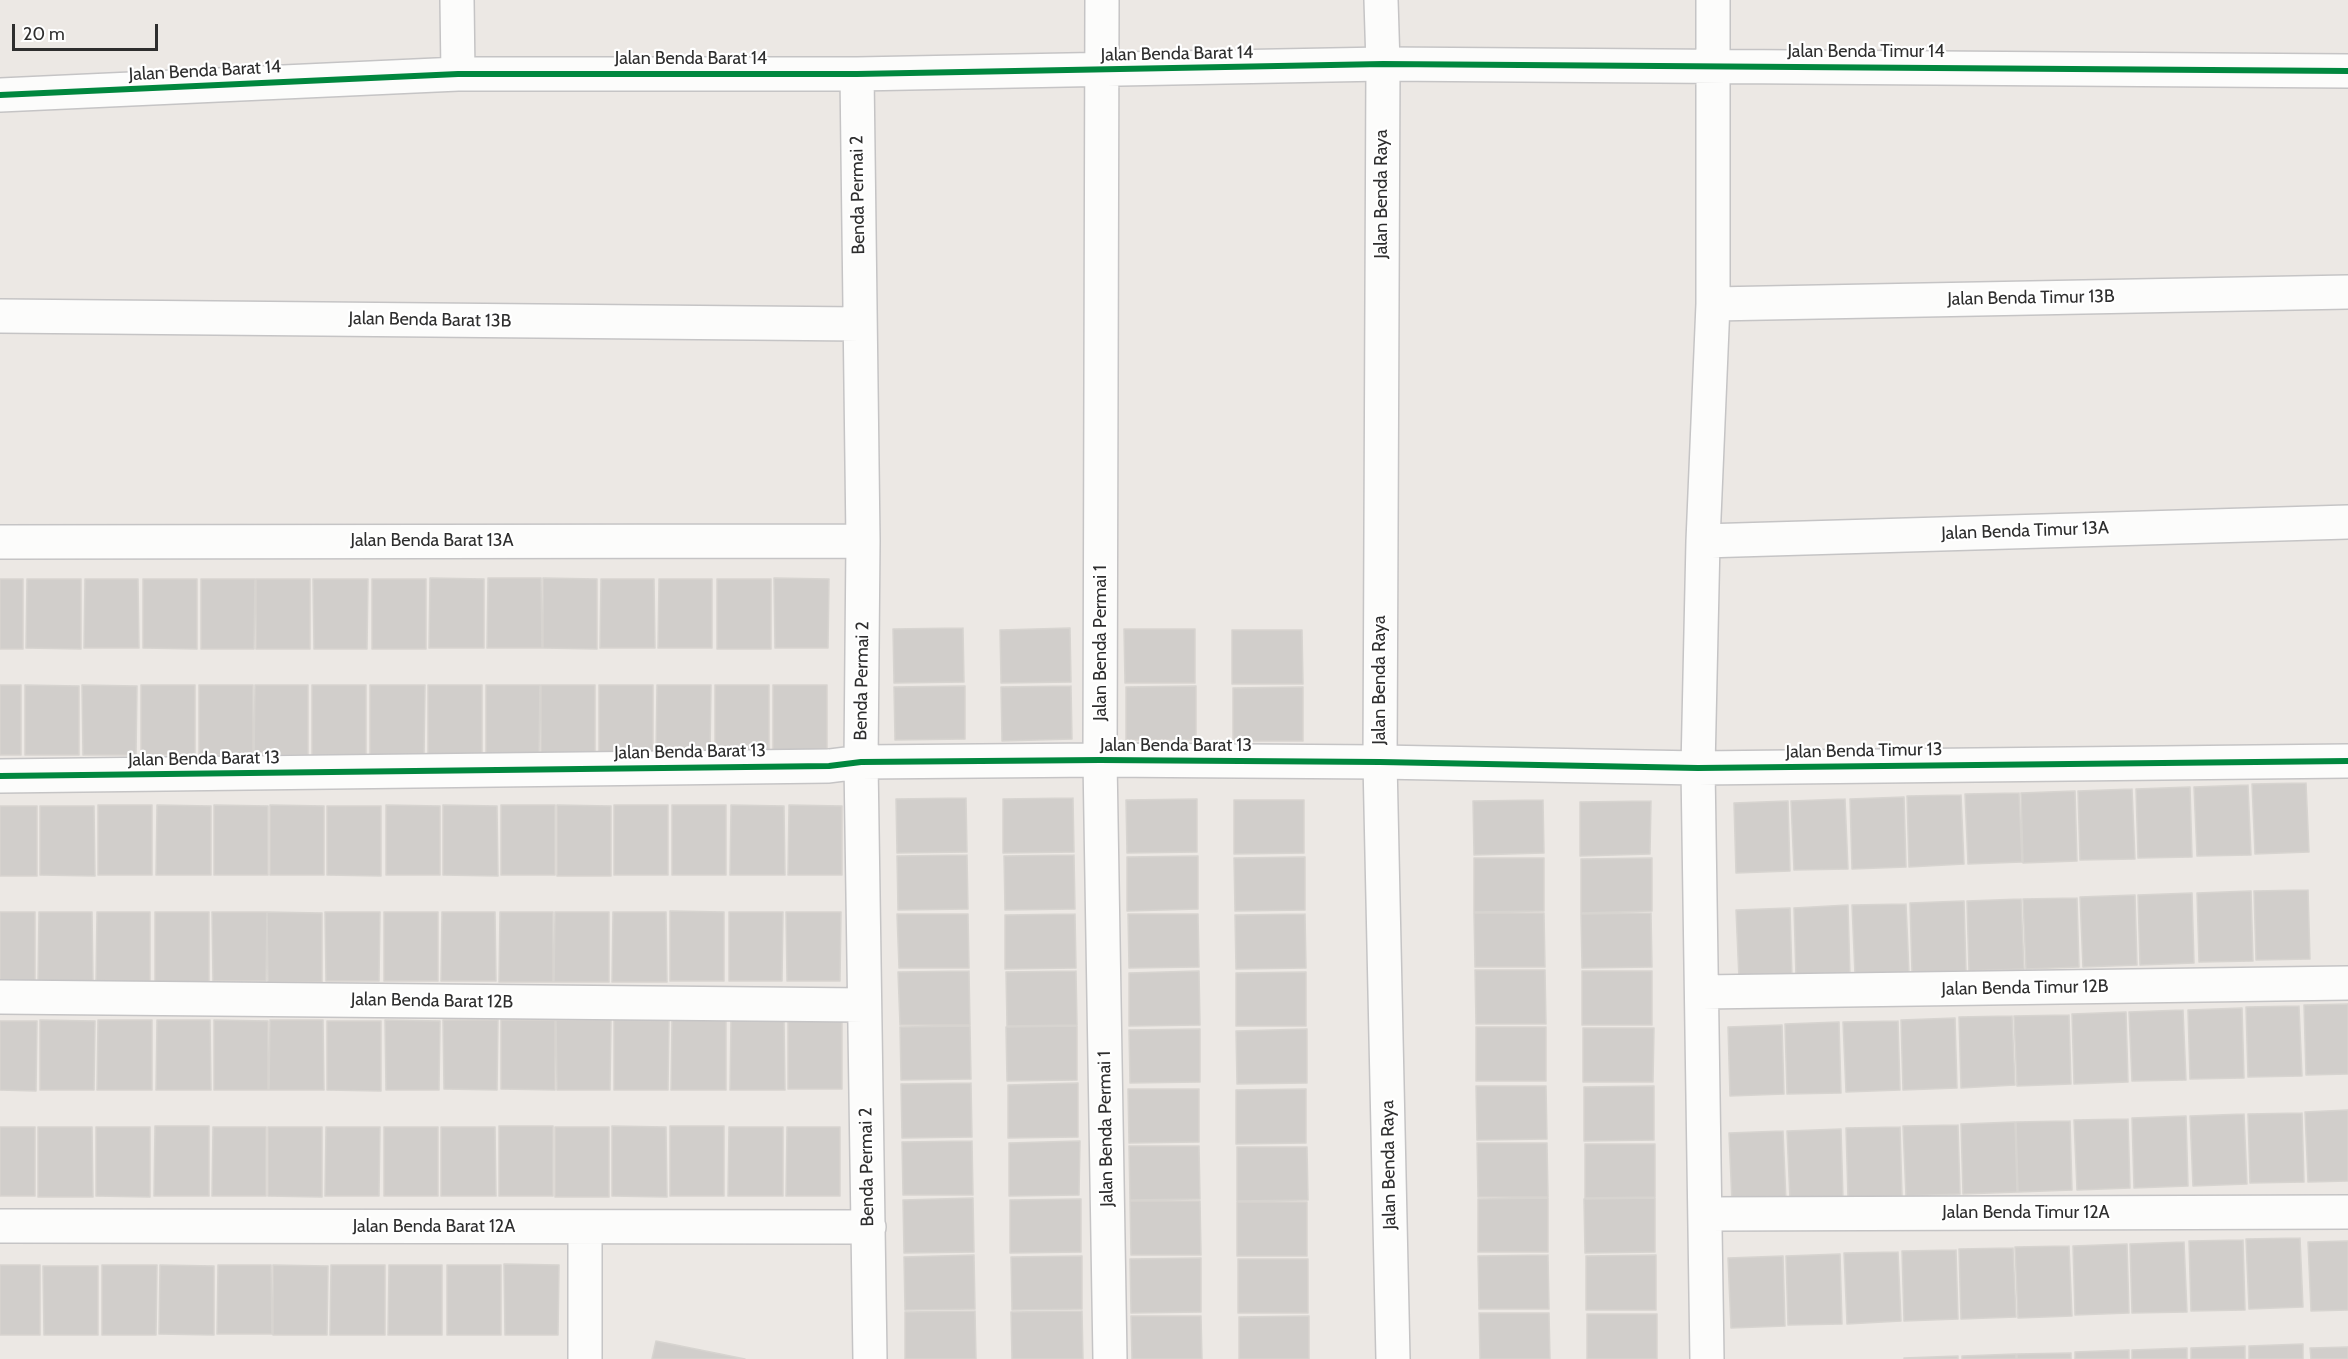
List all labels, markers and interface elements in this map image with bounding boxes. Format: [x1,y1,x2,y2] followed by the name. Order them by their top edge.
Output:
[15,12,160,50] scale bar
[23,23,65,45] text: 20 m
[1787,41,1945,63] street label: Jalan Benda Timur 14
[1101,42,1253,66] street label: Jalan Benda Barat 14
[615,48,767,70] street label: Jalan Benda Barat 14
[128,56,282,86] street label: Jalan Benda Barat 14
[1371,129,1393,259] street label: Jalan Benda Raya
[846,135,870,255] street label: Benda Permai 2
[1947,286,2115,310] street label: Jalan Benda Timur 13B
[349,308,511,332] street label: Jalan Benda Barat 13B
[1941,517,2109,545] street label: Jalan Benda Timur 13A
[351,530,513,552] street label: Jalan Benda Barat 13A
[1090,565,1112,721] street label: Jalan Benda Permai 1
[1369,615,1391,745] street label: Jalan Benda Raya
[850,621,874,741] street label: Benda Permai 2
[1100,735,1252,757] street label: Jalan Benda Barat 13
[1786,739,1942,763] street label: Jalan Benda Timur 13
[614,740,766,764] street label: Jalan Benda Barat 13
[128,747,280,771] street label: Jalan Benda Barat 13
[1941,976,2109,1000] street label: Jalan Benda Timur 12B
[351,989,513,1013] street label: Jalan Benda Barat 12B
[1094,1051,1118,1207] street label: Jalan Benda Permai 1
[1377,1100,1401,1230] street label: Jalan Benda Raya
[855,1107,879,1227] street label: Benda Permai 2
[1942,1202,2110,1224] street label: Jalan Benda Timur 12A
[353,1216,515,1238] street label: Jalan Benda Barat 12A

